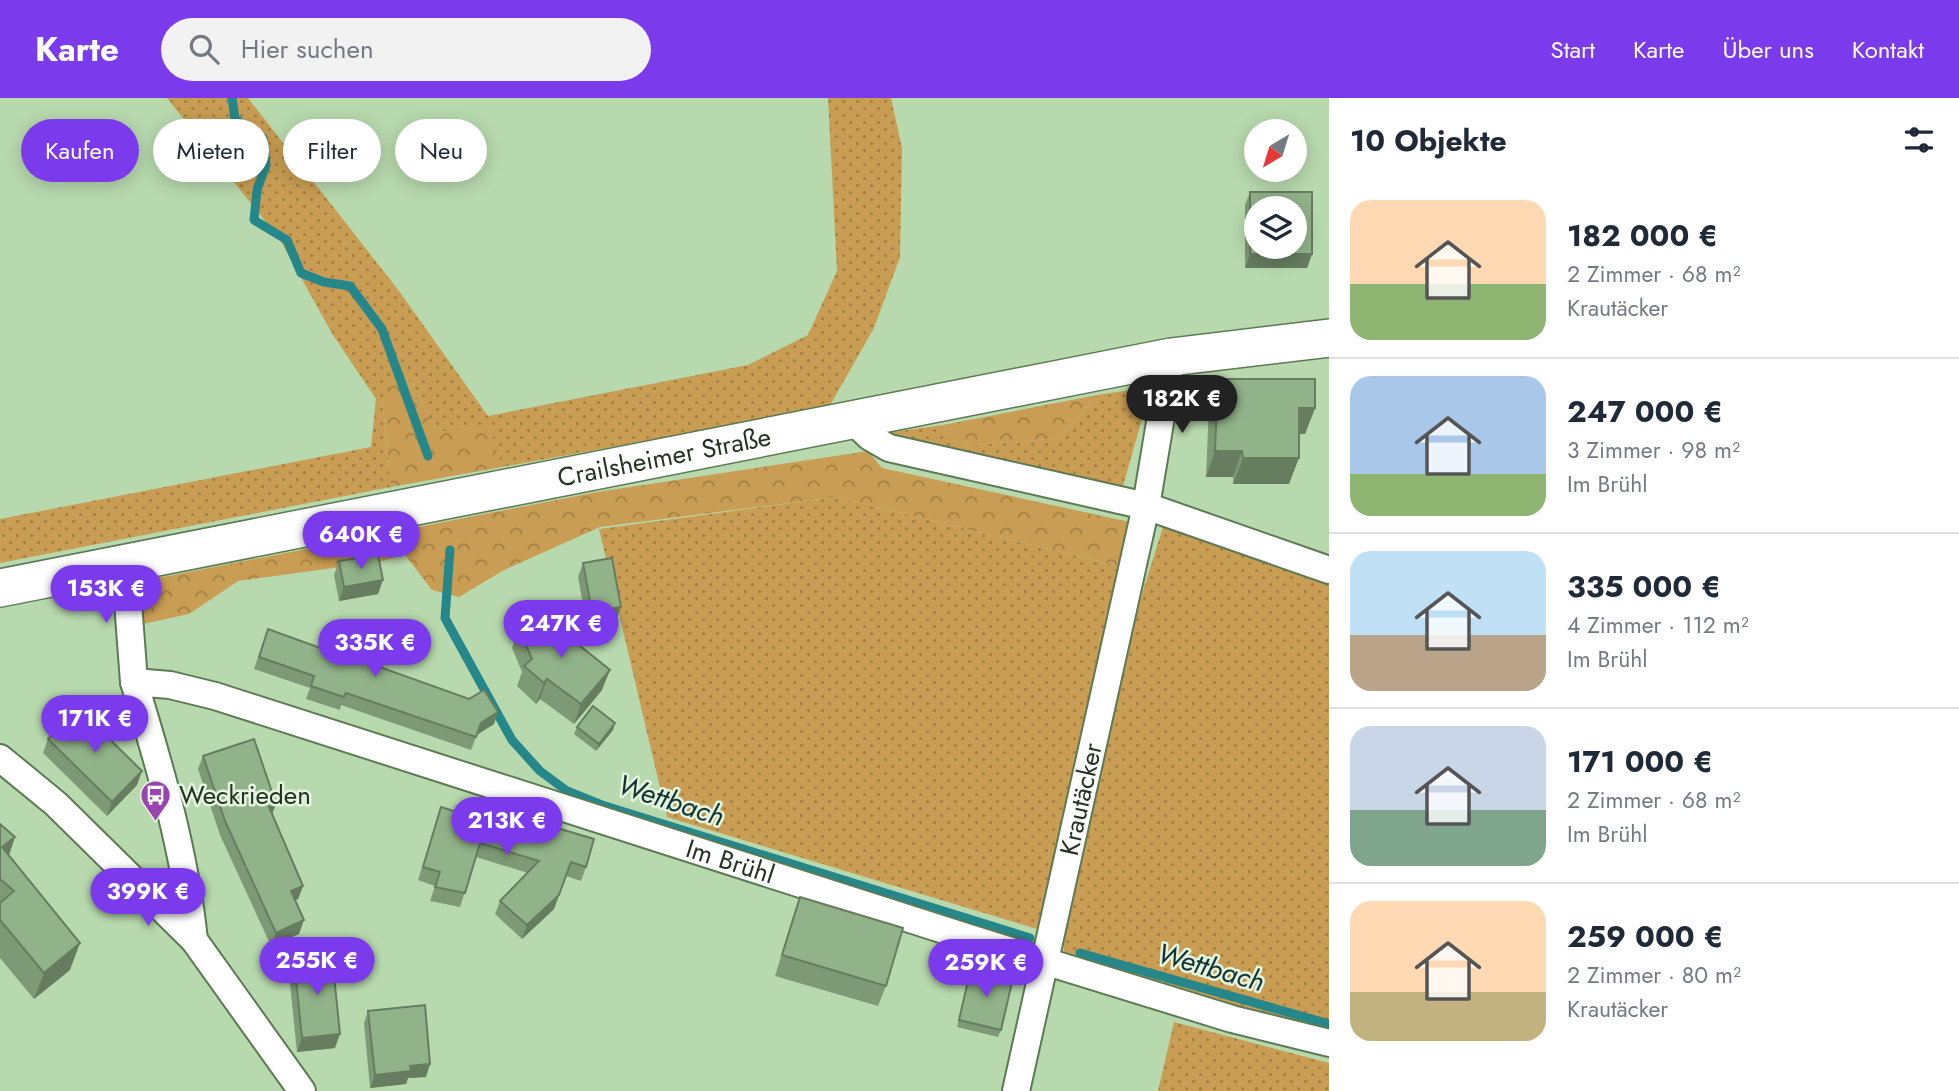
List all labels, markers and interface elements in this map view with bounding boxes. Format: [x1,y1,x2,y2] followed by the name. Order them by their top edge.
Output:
[161,18,651,81] search box
[35,26,119,73] text: Karte
[185,30,223,68] icon: search
[241,30,374,68] text: Hier suchen
[1551,32,1595,67] text: Start
[1633,32,1684,67] text: Karte
[1722,32,1814,67] text: Über uns
[1852,32,1924,67] text: Kontakt
[21,119,139,182] chip: Kaufen
[153,119,269,182] chip: Mieten
[283,119,381,182] chip: Filter
[395,119,487,182] chip: Neu
[1244,119,1307,182] north arrow
[1244,119,1307,259] map controls
[1350,119,1507,162] text: 10 Objekte
[1900,121,1938,159] icon: filters
[1244,196,1307,259] button: layers
[1567,214,1718,257] text: 182 000 €
[1406,228,1490,312] icon: home
[1567,257,1740,291] text: 2 Zimmer · 68 m²
[1567,291,1668,325] text: Krautäcker
[1125,376,1239,435] pin: 182K €
[1142,381,1222,415] text: 182K €
[1567,390,1723,433] text: 247 000 €
[1406,404,1490,488] icon: home
[554,417,774,497] street label: Crailsheimer Straße
[1567,433,1740,467] text: 3 Zimmer · 98 m²
[1567,467,1648,501] text: Im Brühl
[304,512,418,571] pin: 640K €
[319,517,403,551] text: 640K €
[1567,565,1721,608] text: 335 000 €
[49,566,163,625] pin: 153K €
[67,571,145,605] text: 153K €
[1406,579,1490,663] icon: home
[504,601,618,660] pin: 247K €
[519,606,603,640] text: 247K €
[1567,608,1749,642] text: 4 Zimmer · 112 m²
[318,620,432,679] pin: 335K €
[334,625,416,659] text: 335K €
[1567,642,1648,676] text: Im Brühl
[38,696,152,755] pin: 171K €
[57,701,133,735] text: 171K €
[1050,739,1112,859] street label: Krautäcker
[1567,740,1713,783] text: 171 000 €
[1406,754,1490,838] icon: home
[612,764,729,837] water label: Wettbach
[179,776,311,814] place label: Weckrieden
[139,778,173,822] bus stop icon: Weckrieden
[1567,783,1740,817] text: 2 Zimmer · 68 m²
[450,798,564,857] pin: 213K €
[467,803,547,837] text: 213K €
[1567,817,1648,851] text: Im Brühl
[681,829,780,893] street label: Im Brühl
[91,868,205,928] pin: 399K €
[106,874,190,908] text: 399K €
[1567,915,1723,958] text: 259 000 €
[1406,929,1490,1013] icon: home
[1152,933,1269,1002] water label: Wettbach
[260,937,374,997] pin: 255K €
[929,940,1043,999] pin: 259K €
[276,943,358,977] text: 255K €
[944,945,1028,979] text: 259K €
[1567,958,1741,992] text: 2 Zimmer · 80 m²
[1567,992,1668,1026] text: Krautäcker

